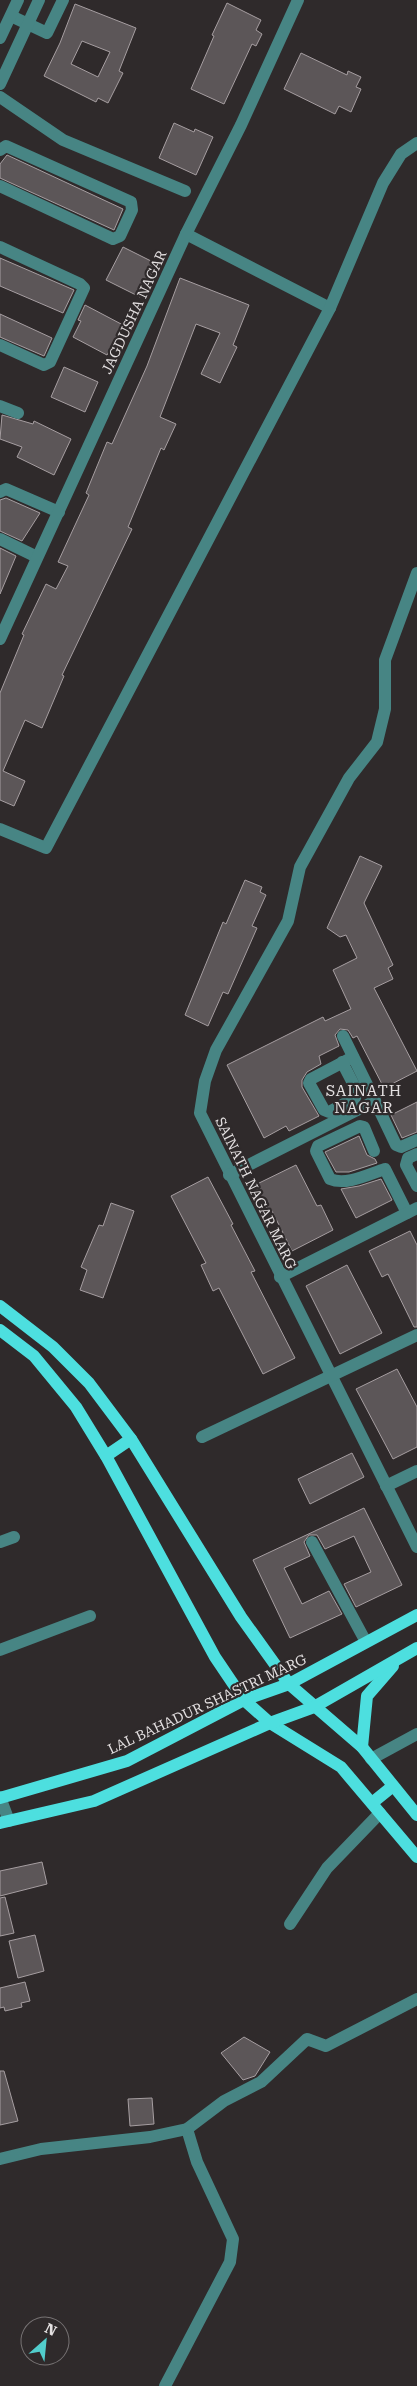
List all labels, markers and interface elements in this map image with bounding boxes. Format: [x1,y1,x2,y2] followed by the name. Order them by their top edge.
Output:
[98,247,170,376] street label: JAGDUSHA NAGAR
[326,1082,402,1117] district label: SAINATH NAGAR
[212,1115,300,1272] street label: SAINATH NAGAR MARG
[105,1651,309,1757] street label: LAL BAHADUR SHASTRI MARG
[20,2316,70,2366] north arrow
[42,2320,60,2339] text: N

